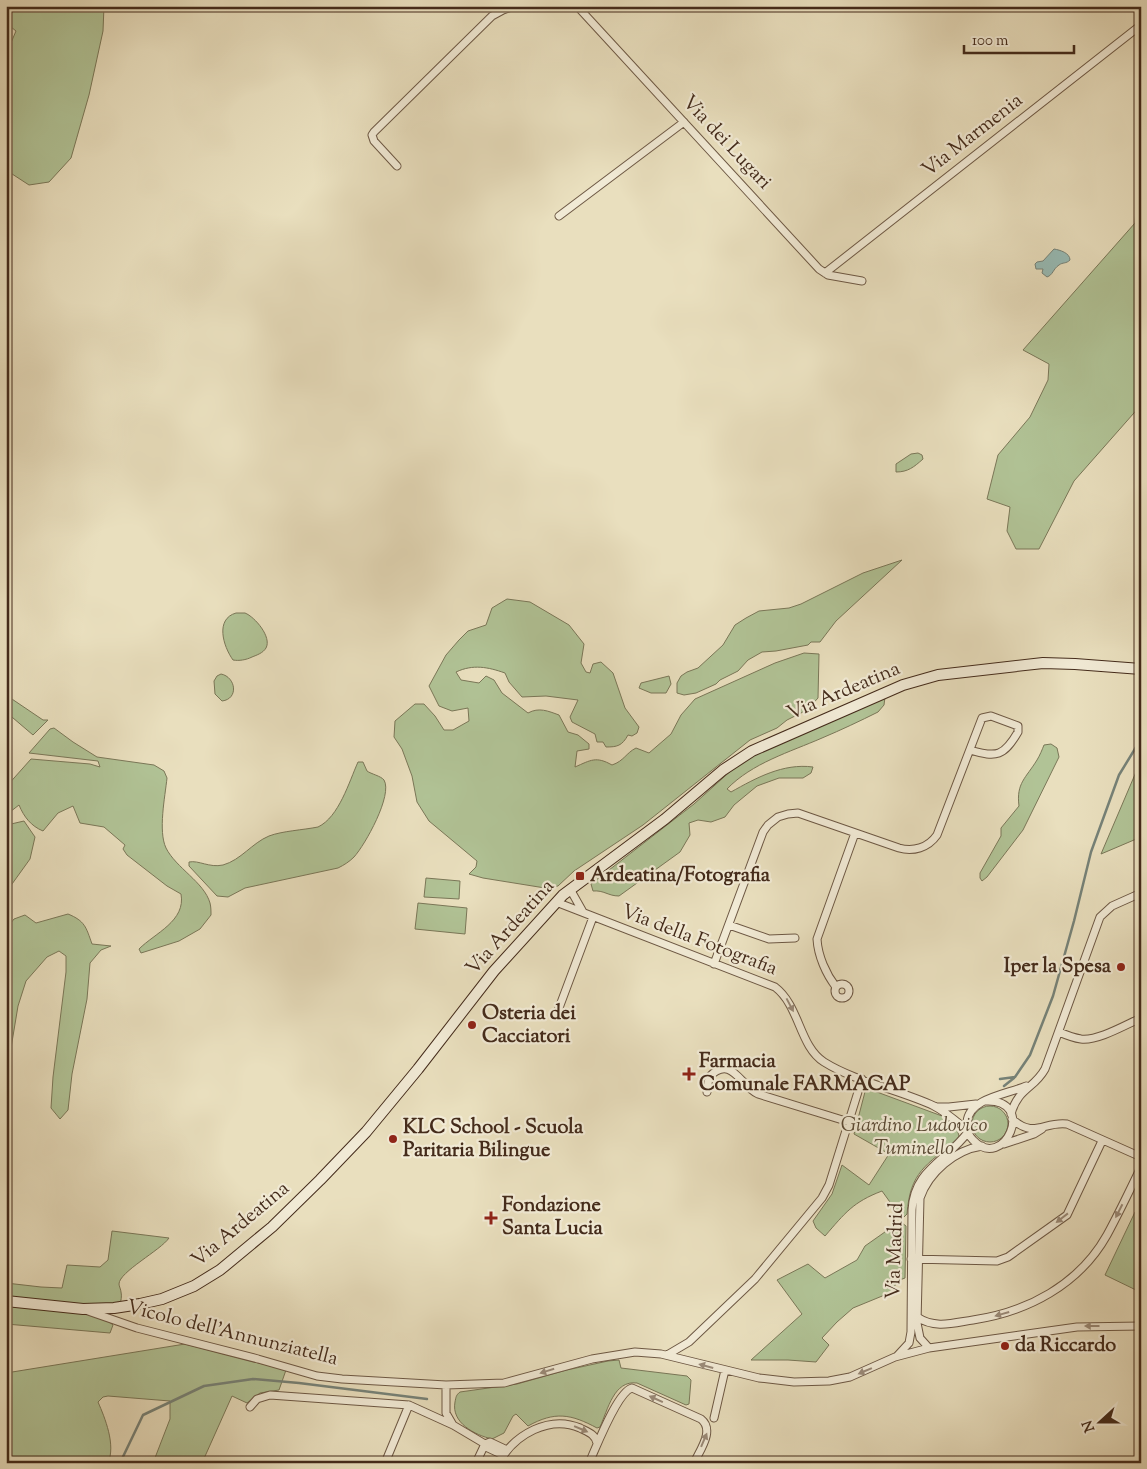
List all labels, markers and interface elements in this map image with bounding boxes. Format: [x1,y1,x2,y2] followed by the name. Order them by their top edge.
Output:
[964,22,1074,54] scale bar
[972,31,1009,52] text: 100 m
[916,87,1030,185] street label: Via Marmenia
[674,89,778,197] street label: Via dei Lugari
[783,655,905,729] street label: Via Ardeatina
[590,862,771,891] place label: Ardeatina/Fotografia
[574,870,586,882] marker: Ardeatina/Fotografia
[460,874,562,982] street label: Via Ardeatina
[617,898,781,984] street label: Via della Fotografia
[1004,953,1112,982] place label: Iper la Spesa
[1115,961,1127,973] marker: Iper la Spesa
[786,998,794,1012] one-way arrow
[482,1000,576,1052] place label: Osteria dei Cacciatori
[466,1019,478,1031] marker: Osteria dei Cacciatori
[699,1048,911,1100] place label: Farmacia Comunale FARMACAP
[683,1068,695,1080] marker: Farmacia Comunale FARMACAP
[841,1112,987,1164] park label: Giardino Ludovico Tuminello
[403,1114,584,1166] place label: KLC School - Scuola Paritaria Bilingue
[387,1133,399,1145] marker: KLC School - Scuola Paritaria Bilingue
[186,1175,296,1275] street label: Via Ardeatina
[502,1192,603,1244] place label: Fondazione Santa Lucia
[880,1202,912,1300] street label: Via Madrid
[1115,1203,1123,1218] one-way arrow
[484,1211,498,1225] marker: Fondazione Santa Lucia
[1055,1213,1068,1223] one-way arrow
[123,1294,341,1374] street label: Vicolo dell'Annunziatella
[994,1310,1009,1318] one-way arrow
[1084,1323,1100,1331] one-way arrow
[1015,1332,1116,1361] place label: da Riccardo
[999,1340,1011,1352] marker: da Riccardo
[699,1361,714,1369] one-way arrow
[540,1367,555,1375] one-way arrow
[858,1367,872,1375] one-way arrow
[649,1394,663,1402] one-way arrow
[1074,1396,1124,1446] north arrow
[1078,1417,1101,1435] text: N
[574,1425,589,1433] one-way arrow
[700,1432,708,1447] one-way arrow

